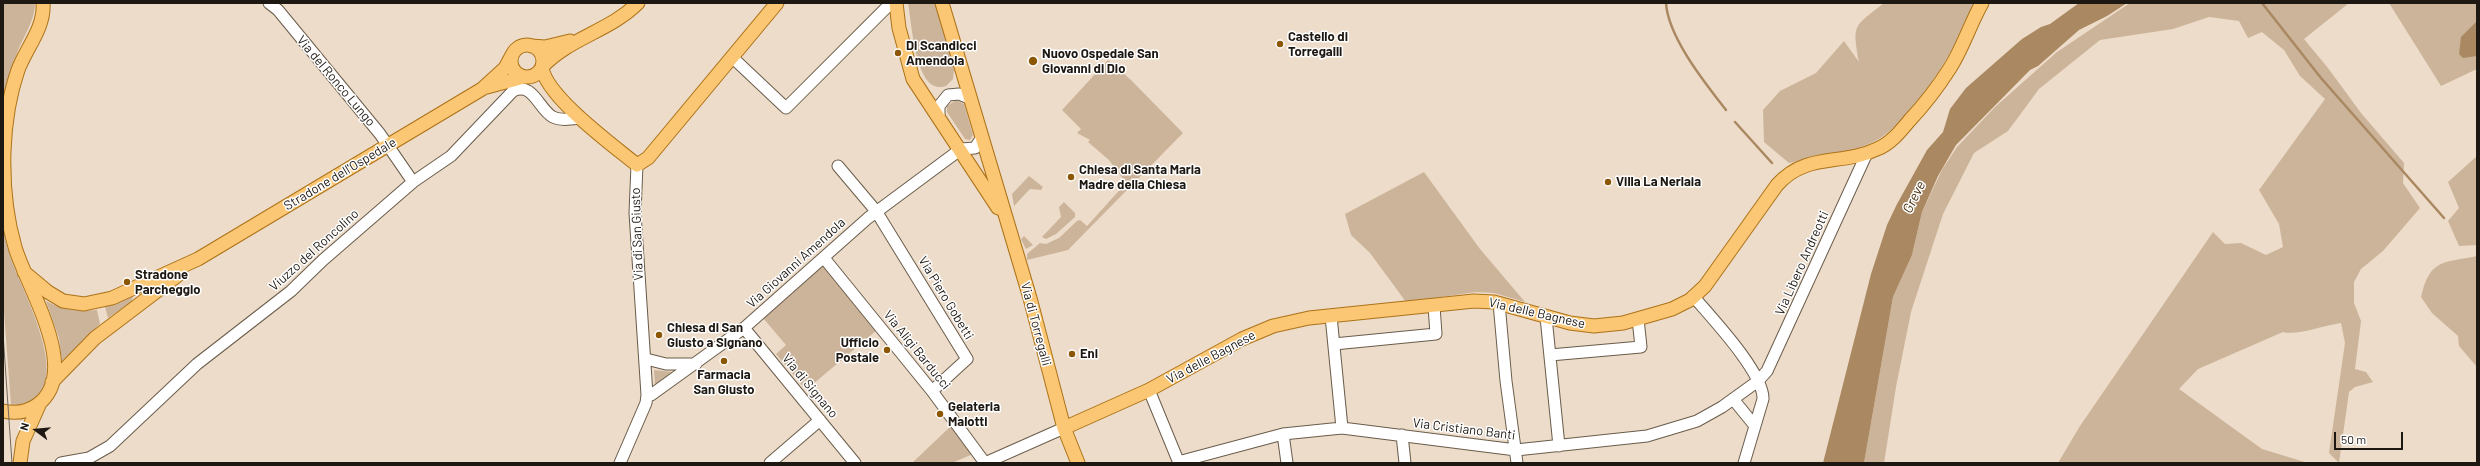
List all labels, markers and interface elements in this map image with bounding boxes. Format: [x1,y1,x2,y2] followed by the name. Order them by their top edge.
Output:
[1288,29,1348,60] place label: Castello di Torregalli
[294,32,378,130] street label: Via del Ronco Lungo
[906,38,976,69] place label: Di Scandicci Amendola
[1275,39,1285,49] marker: Castello di Torregalli
[1042,46,1159,77] place label: Nuovo Ospedale San Giovanni di Dio
[893,48,903,58] marker: Di Scandicci Amendola
[1027,55,1039,67] marker: Nuovo Ospedale San Giovanni di Dio
[281,134,399,214] street label: Stradone dell'Ospedale
[1079,162,1201,193] place label: Chiesa di Santa Maria Madre della Chiesa
[1066,172,1076,182] marker: Chiesa di Santa Maria Madre della Chiesa
[1616,174,1701,190] place label: Villa La Nerlaia
[1603,177,1613,187] marker: Villa La Nerlaia
[1899,178,1929,216] water label: Greve
[628,187,646,281] street label: Via di San Giusto
[266,206,362,294] street label: Viuzzo del Roncolino
[1772,208,1832,318] street label: Via Libero Andreotti
[744,215,848,311] street label: Via Giovanni Amendola
[915,254,977,342] street label: Via Piero Gobetti
[135,267,201,298] place label: Stradone Parcheggio
[122,277,132,287] marker: Stradone Parcheggio
[1017,280,1055,368] street label: Via di Torregalli
[1487,294,1587,332] street label: Via delle Bagnese
[880,307,954,393] street label: Via Aligi Barducci
[667,320,763,351] place label: Chiesa di San Giusto a Signano
[1164,327,1258,387] street label: Via delle Bagnese
[654,330,664,340] marker: Chiesa di San Giusto a Signano
[836,335,879,366] place label: Ufficio Postale
[882,345,892,355] marker: Ufficio Postale
[1080,346,1098,362] place label: Eni
[1067,349,1077,359] marker: Eni
[779,351,841,421] street label: Via di Signano
[719,356,729,366] marker: Farmacia San Giusto
[693,367,755,398] place label: Farmacia San Giusto
[948,399,1000,430] place label: Gelateria Malotti
[935,409,945,419] marker: Gelateria Malotti
[16,410,56,450] north arrow
[1412,415,1516,443] street label: Via Cristiano Banti
[17,421,31,432] text: N
[2336,424,2405,450] scale bar
[2341,432,2366,446] text: 50 m

